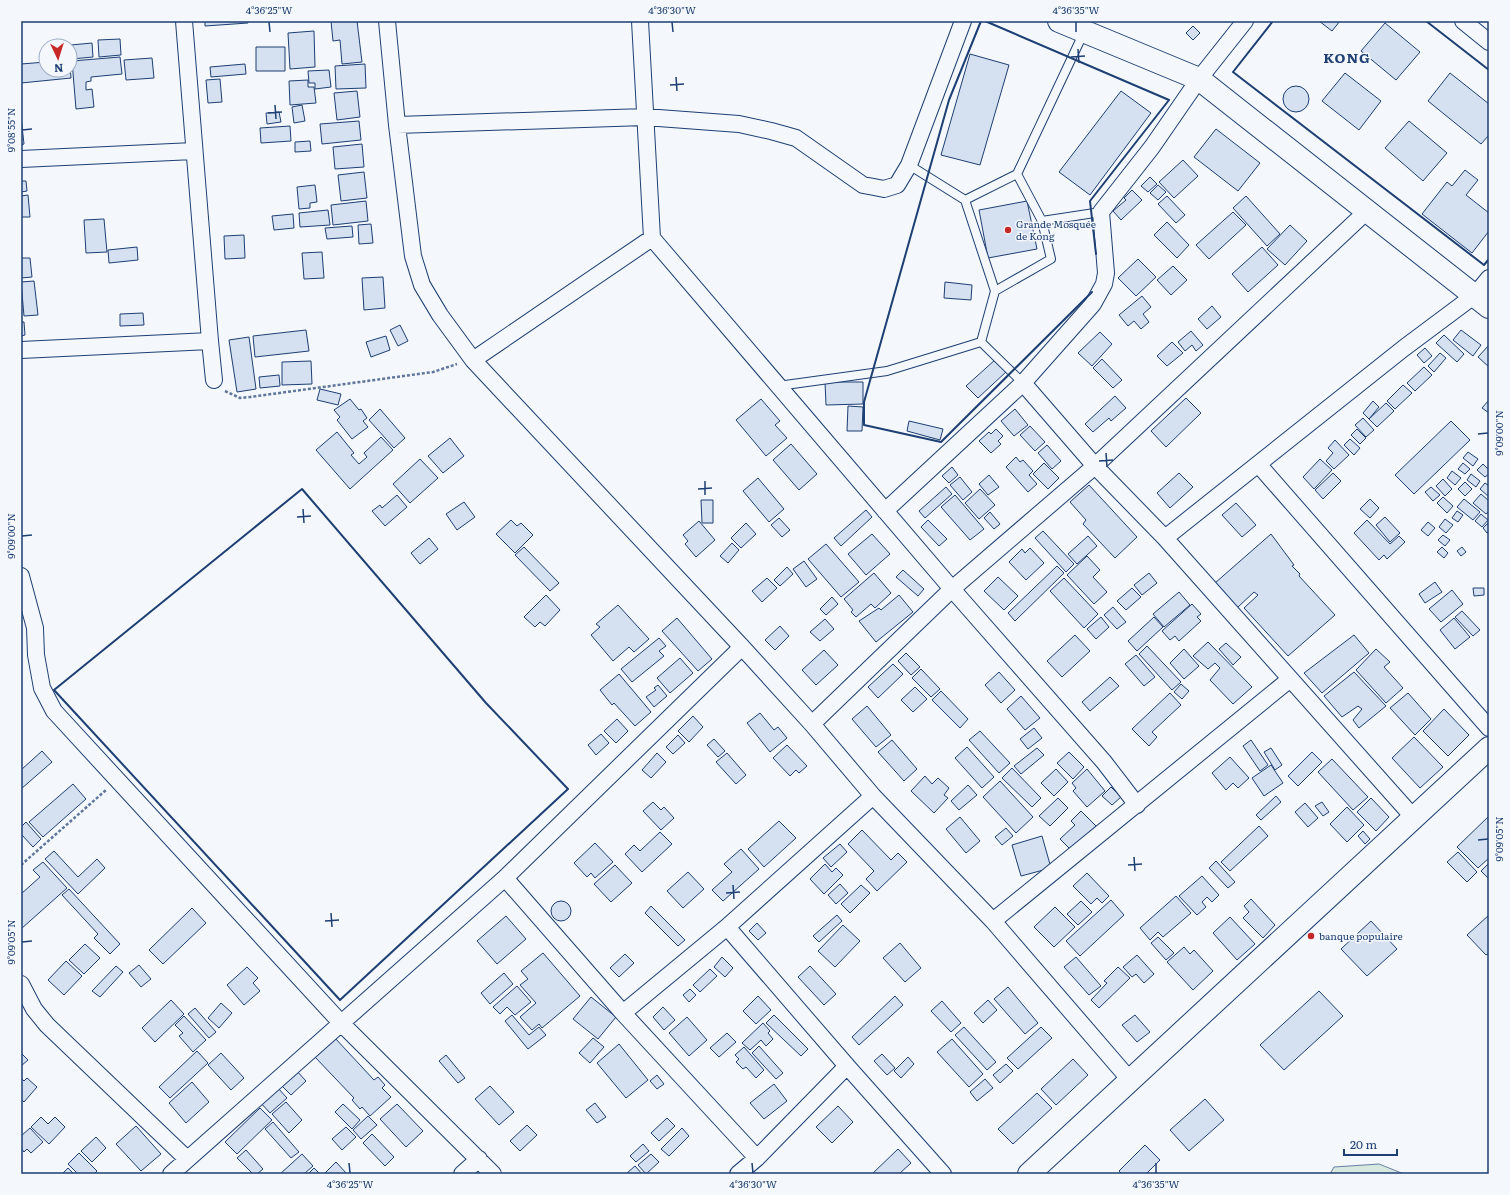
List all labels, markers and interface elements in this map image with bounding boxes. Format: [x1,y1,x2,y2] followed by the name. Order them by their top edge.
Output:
[246,2,292,17] text: 4°36'25"W
[648,2,696,17] text: 4°36'30"W
[1053,2,1100,17] text: 4°36'35"W
[38,38,78,78] north arrow
[1323,47,1371,67] district label: KONG
[54,61,64,77] text: N
[3,108,18,152] text: 9°08'55"N
[1016,216,1096,243] place label: Grande Mosquée de Kong
[1003,225,1013,235] marker: Grande Mosquée de Kong
[1491,410,1506,456] text: 9°09'00"N
[3,513,18,559] text: 9°09'00"N
[1491,817,1506,861] text: 9°09'05"N
[3,920,18,964] text: 9°09'05"N
[1319,928,1403,943] place label: banque populaire
[1306,931,1316,941] marker: banque populaire
[1344,1131,1397,1157] scale bar
[1350,1135,1377,1153] text: 20 m
[327,1176,373,1191] text: 4°36'25"W
[729,1176,777,1191] text: 4°36'30"W
[1133,1176,1180,1191] text: 4°36'35"W

